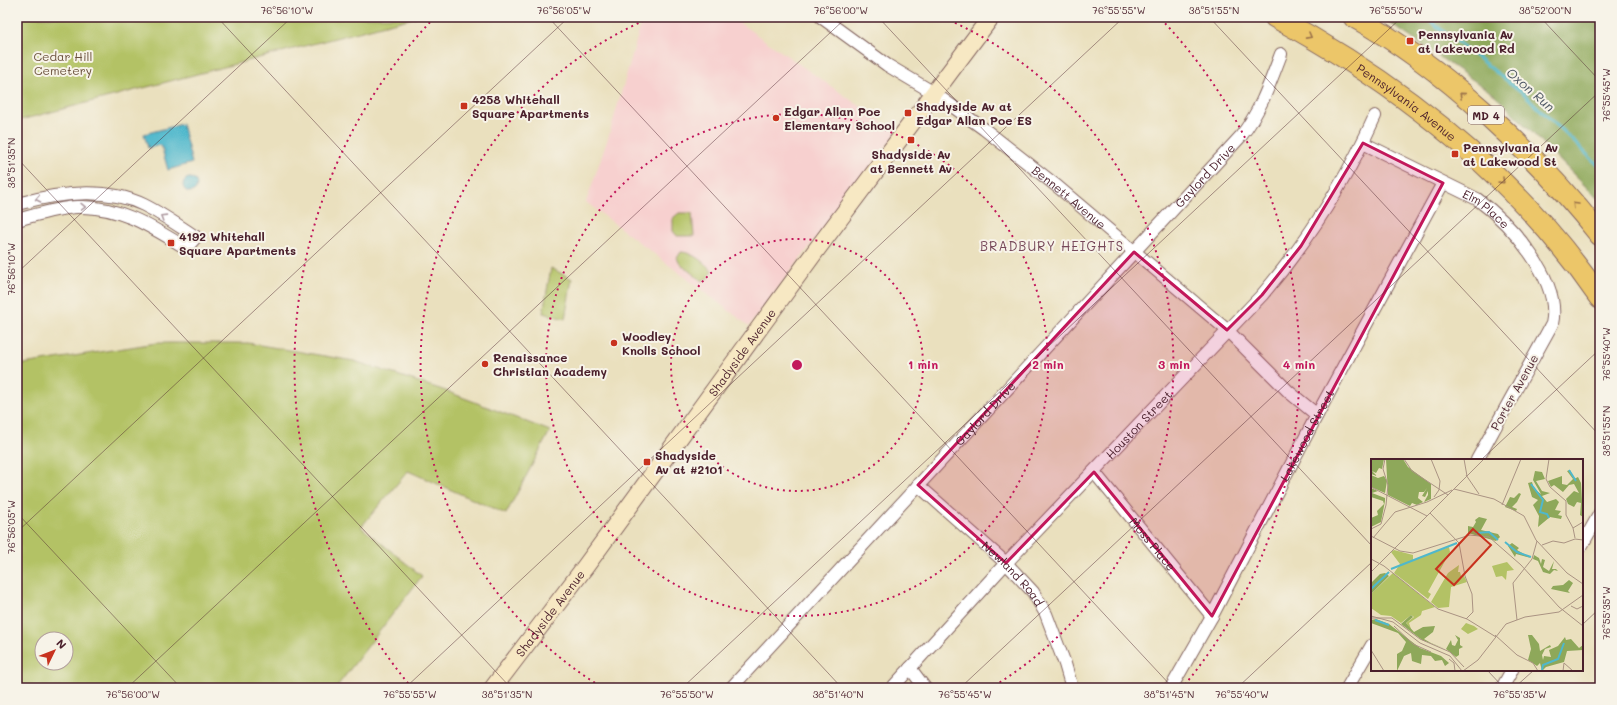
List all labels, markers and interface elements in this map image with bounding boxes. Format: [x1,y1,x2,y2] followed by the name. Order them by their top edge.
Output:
[261,3,313,17] text: 76°56'10"W
[537,3,591,17] text: 76°56'05"W
[814,3,868,17] text: 76°56'00"W
[1092,3,1146,17] text: 76°55'55"W
[1189,3,1239,17] text: 38°51'55"N
[1369,3,1423,17] text: 76°55'50"W
[1519,3,1571,17] text: 38°52'00"N
[1418,26,1515,56] place label: Pennsylvania Av at Lakewood Rd
[1305,31,1312,39] one-way arrow
[1405,36,1415,46] marker: Pennsylvania Av at Lakewood Rd
[33,48,93,78] park label: Cedar Hill Cemetery
[1354,60,1460,144] street label: Pennsylvania Avenue
[1503,63,1559,115] water label: Oxon Run
[1599,68,1613,122] text: 76°55'45"W
[472,91,589,121] place label: 4258 Whitehall Square Apartments
[1460,92,1467,99] one-way arrow
[916,98,1032,128] place label: Shadyside Av at Edgar Allan Poe ES
[459,101,469,111] marker: 4258 Whitehall Square Apartments
[784,103,895,133] place label: Edgar Allan Poe Elementary School
[1468,106,1504,124] road number: MD 4
[903,108,913,118] marker: Shadyside Av at Edgar Allan Poe ES
[771,113,781,123] marker: Edgar Allan Poe Elementary School
[906,135,916,145] marker: Shadyside Av at Bennett Av
[4,138,18,188] text: 38°51'35"N
[1463,139,1559,169] place label: Pennsylvania Av at Lakewood St
[1171,140,1238,211] street label: Gaylord Drive
[870,146,952,176] place label: Shadyside Av at Bennett Av
[1450,149,1460,159] marker: Pennsylvania Av at Lakewood St
[1029,162,1110,232] street label: Bennett Avenue
[1497,176,1505,183] one-way arrow
[1460,185,1513,232] street label: Elm Place
[35,195,41,203] one-way arrow
[1572,202,1580,210] one-way arrow
[80,203,86,211] one-way arrow
[160,214,167,221] one-way arrow
[179,228,296,258] place label: 4192 Whitehall Square Apartments
[980,237,1124,254] district label: BRADBURY HEIGHTS
[166,238,176,248] marker: 4192 Whitehall Square Apartments
[4,243,18,295] text: 76°56'10"W
[704,305,779,399] street label: Shadyside Avenue
[1599,327,1613,381] text: 76°55'40"W
[622,328,700,358] place label: Woodley Knolls School
[609,338,619,348] marker: Woodley Knolls School
[493,349,607,379] place label: Renaissance Christian Academy
[1487,351,1541,433] street label: Porter Avenue
[908,356,938,372] text: 1 min
[1032,356,1064,372] text: 2 min
[1158,356,1190,372] text: 3 min
[1283,356,1315,372] text: 4 min
[790,358,804,372] centre of rings
[480,359,490,369] marker: Renaissance Christian Academy
[951,378,1019,449] street label: Gaylord Drive
[1102,386,1175,462] street label: Houston Street
[1276,387,1337,483] street label: Lakewood Street
[1599,406,1613,456] text: 38°51'55"N
[655,447,723,477] place label: Shadyside Av at #2101
[642,457,652,467] marker: Shadyside Av at #2101
[1371,459,1583,671] inset map
[4,500,18,554] text: 76°56'05"W
[1126,514,1180,574] street label: Moss Place
[978,537,1048,609] street label: Newland Road
[512,567,588,660] street label: Shadyside Avenue
[1599,586,1613,640] text: 76°55'35"W
[34,631,74,671] north arrow
[53,636,70,652] text: N
[106,687,160,701] text: 76°56'00"W
[383,687,437,701] text: 76°55'55"W
[482,687,532,701] text: 38°51'35"N
[660,687,714,701] text: 76°55'50"W
[812,687,864,701] text: 38°51'40"N
[938,687,992,701] text: 76°55'45"W
[1144,687,1194,701] text: 38°51'45"N
[1215,687,1269,701] text: 76°55'40"W
[1493,687,1547,701] text: 76°55'35"W

